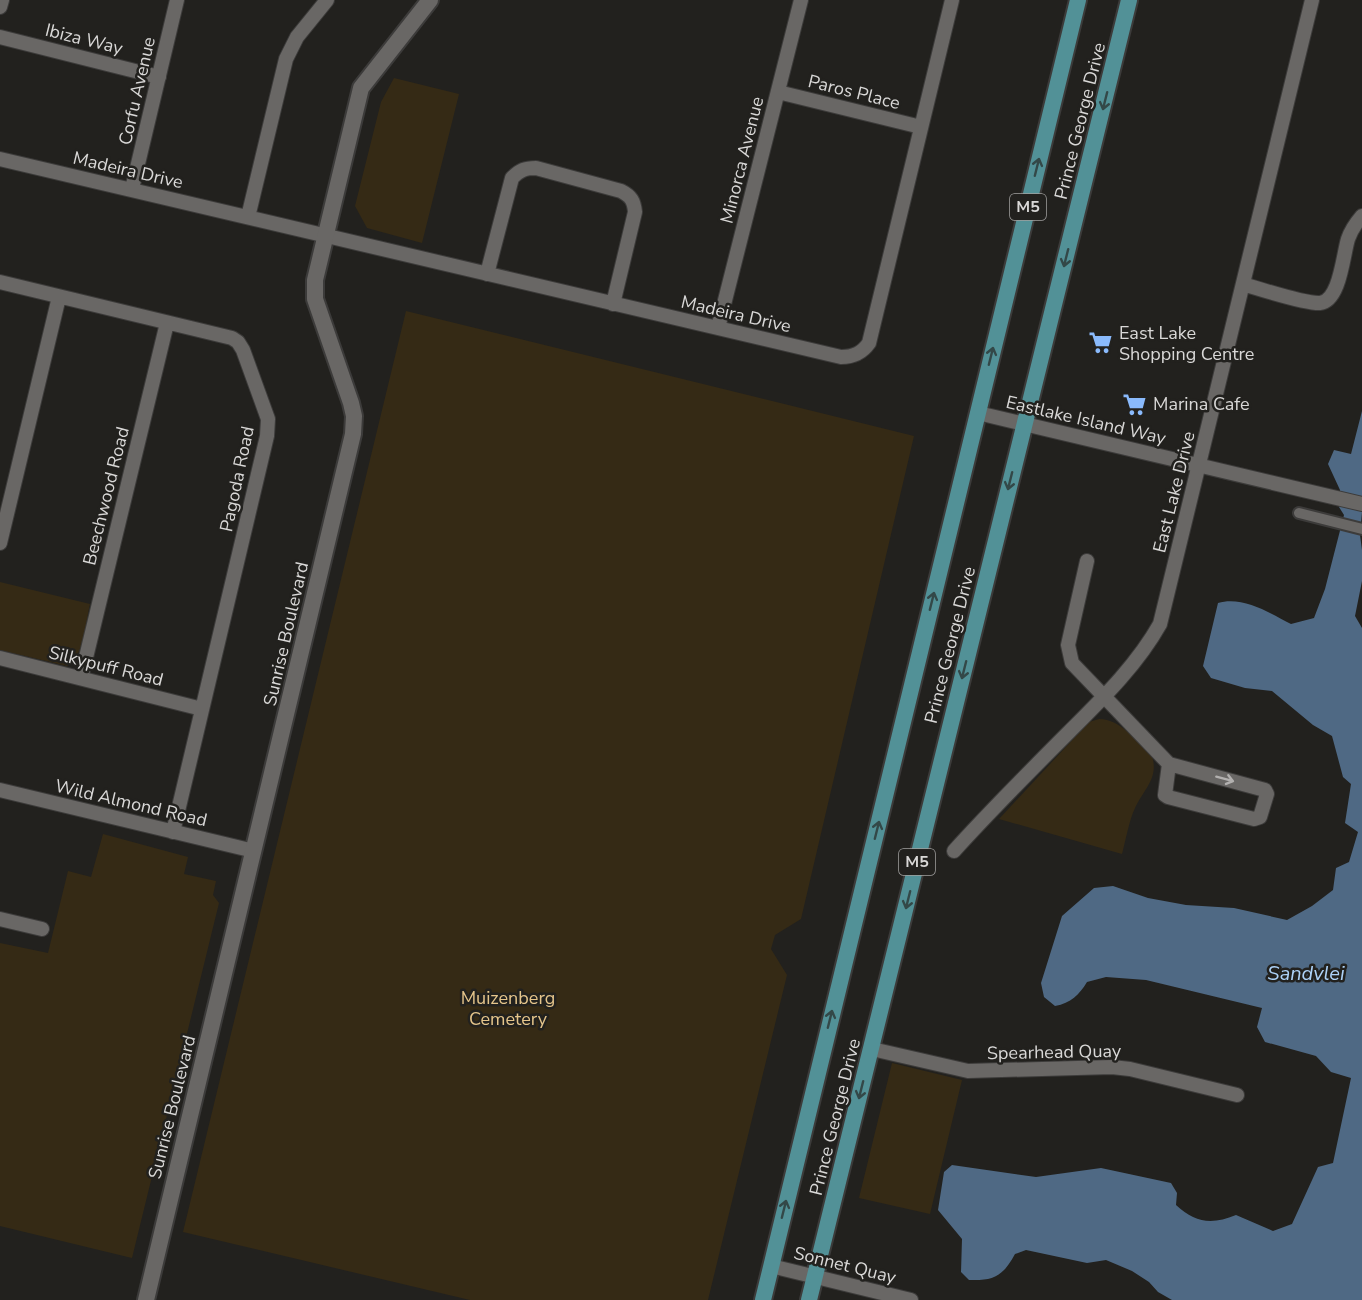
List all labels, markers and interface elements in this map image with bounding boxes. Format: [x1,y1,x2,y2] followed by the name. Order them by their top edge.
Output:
[43,18,126,60] street label: Ibiza Way
[113,35,161,147] street label: Corfu Avenue
[1049,40,1111,202] street label: Prince George Drive
[805,69,903,115] street label: Paros Place
[1098,92,1110,111] one-way arrow
[715,94,769,226] street label: Minorca Avenue
[71,146,185,194] street label: Madeira Drive
[1032,158,1044,177] one-way arrow
[1010,194,1046,220] road number: M5
[1060,248,1071,267] one-way arrow
[679,290,793,338] street label: Madeira Drive
[1119,321,1254,366] place label: East Lake Shopping Centre
[1088,330,1114,356] supermarket icon: East Lake Shopping Centre
[986,347,998,366] one-way arrow
[1004,390,1169,450] street label: Eastlake Island Way
[1122,391,1148,417] supermarket icon: Marina Cafe
[1153,392,1250,416] place label: Marina Cafe
[77,424,135,568] street label: Beechwood Road
[214,424,260,534] street label: Pagoda Road
[1147,429,1201,555] street label: East Lake Drive
[1004,471,1016,490] one-way arrow
[258,560,314,708] street label: Sunrise Boulevard
[919,564,981,726] street label: Prince George Drive
[927,592,939,611] one-way arrow
[46,640,166,692] street label: Silkypuff Road
[958,660,970,679] one-way arrow
[53,774,209,832] street label: Wild Almond Road
[1215,774,1234,786] one-way arrow
[871,821,883,840] one-way arrow
[899,849,935,875] road number: M5
[901,891,913,910] one-way arrow
[1267,960,1345,987] water label: Sandvlei
[461,986,555,1031] park label: Muizenberg Cemetery
[825,1010,837,1029] one-way arrow
[143,1033,201,1181] street label: Sunrise Boulevard
[804,1036,866,1198] street label: Prince George Drive
[987,1039,1122,1065] street label: Spearhead Quay
[855,1080,867,1099] one-way arrow
[779,1200,791,1219] one-way arrow
[791,1241,899,1289] street label: Sonnet Quay

